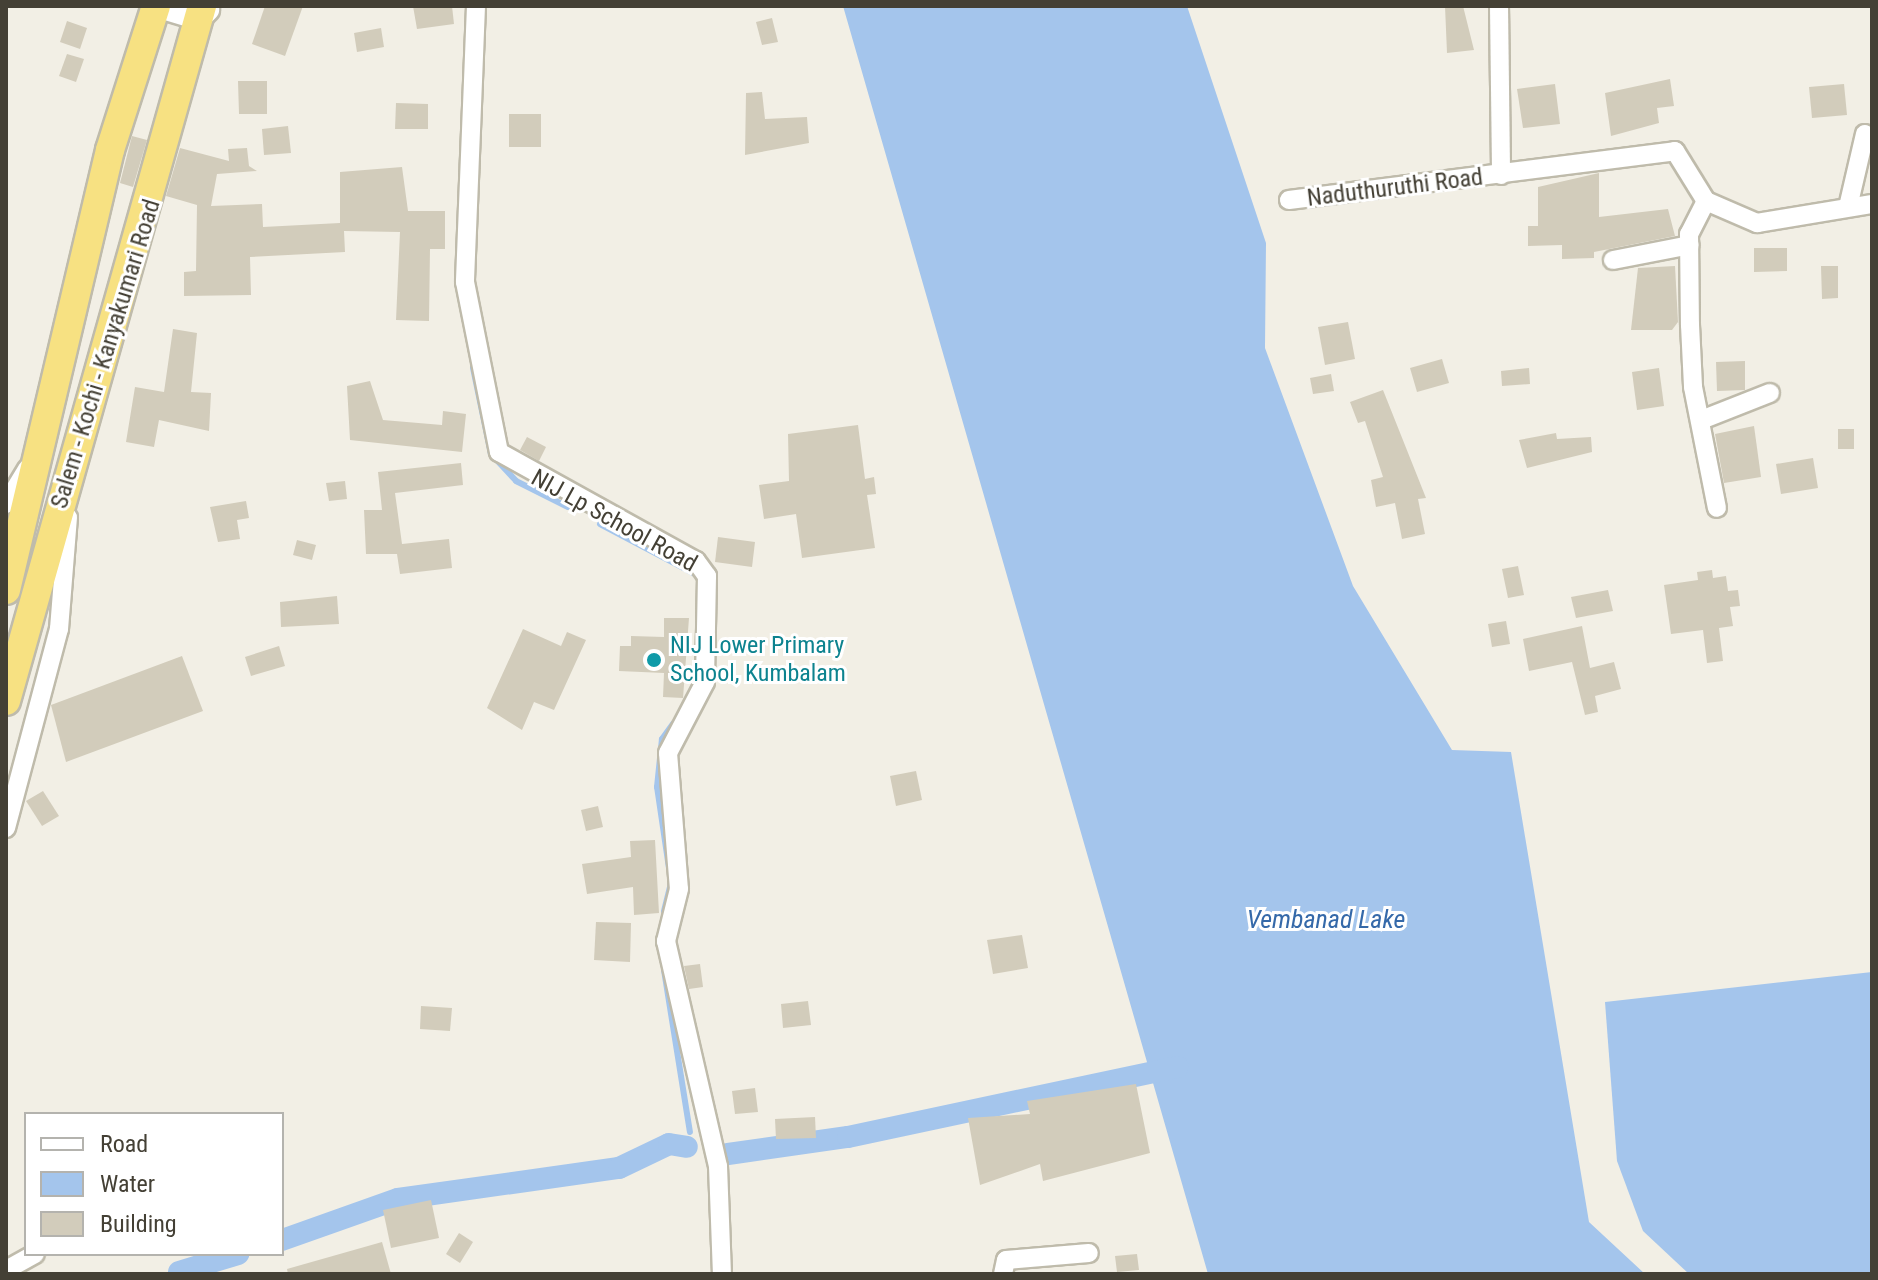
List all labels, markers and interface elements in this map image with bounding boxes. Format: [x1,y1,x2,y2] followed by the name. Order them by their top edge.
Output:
[1305,163,1485,213] street label: Naduthuruthi Road
[45,196,167,512] street label: Salem - Kochi - Kanyakumari Road
[526,464,702,578] street label: NIJ Lp School Road
[670,632,846,688] place label: NIJ Lower Primary School, Kumbalam
[645,651,663,669] marker: NIJ Lower Primary School, Kumbalam
[1247,904,1405,936] water label: Vembanad Lake
[24,1112,284,1256] legend
[100,1130,148,1158] text: Road
[100,1170,155,1198] text: Water
[100,1210,177,1238] text: Building

